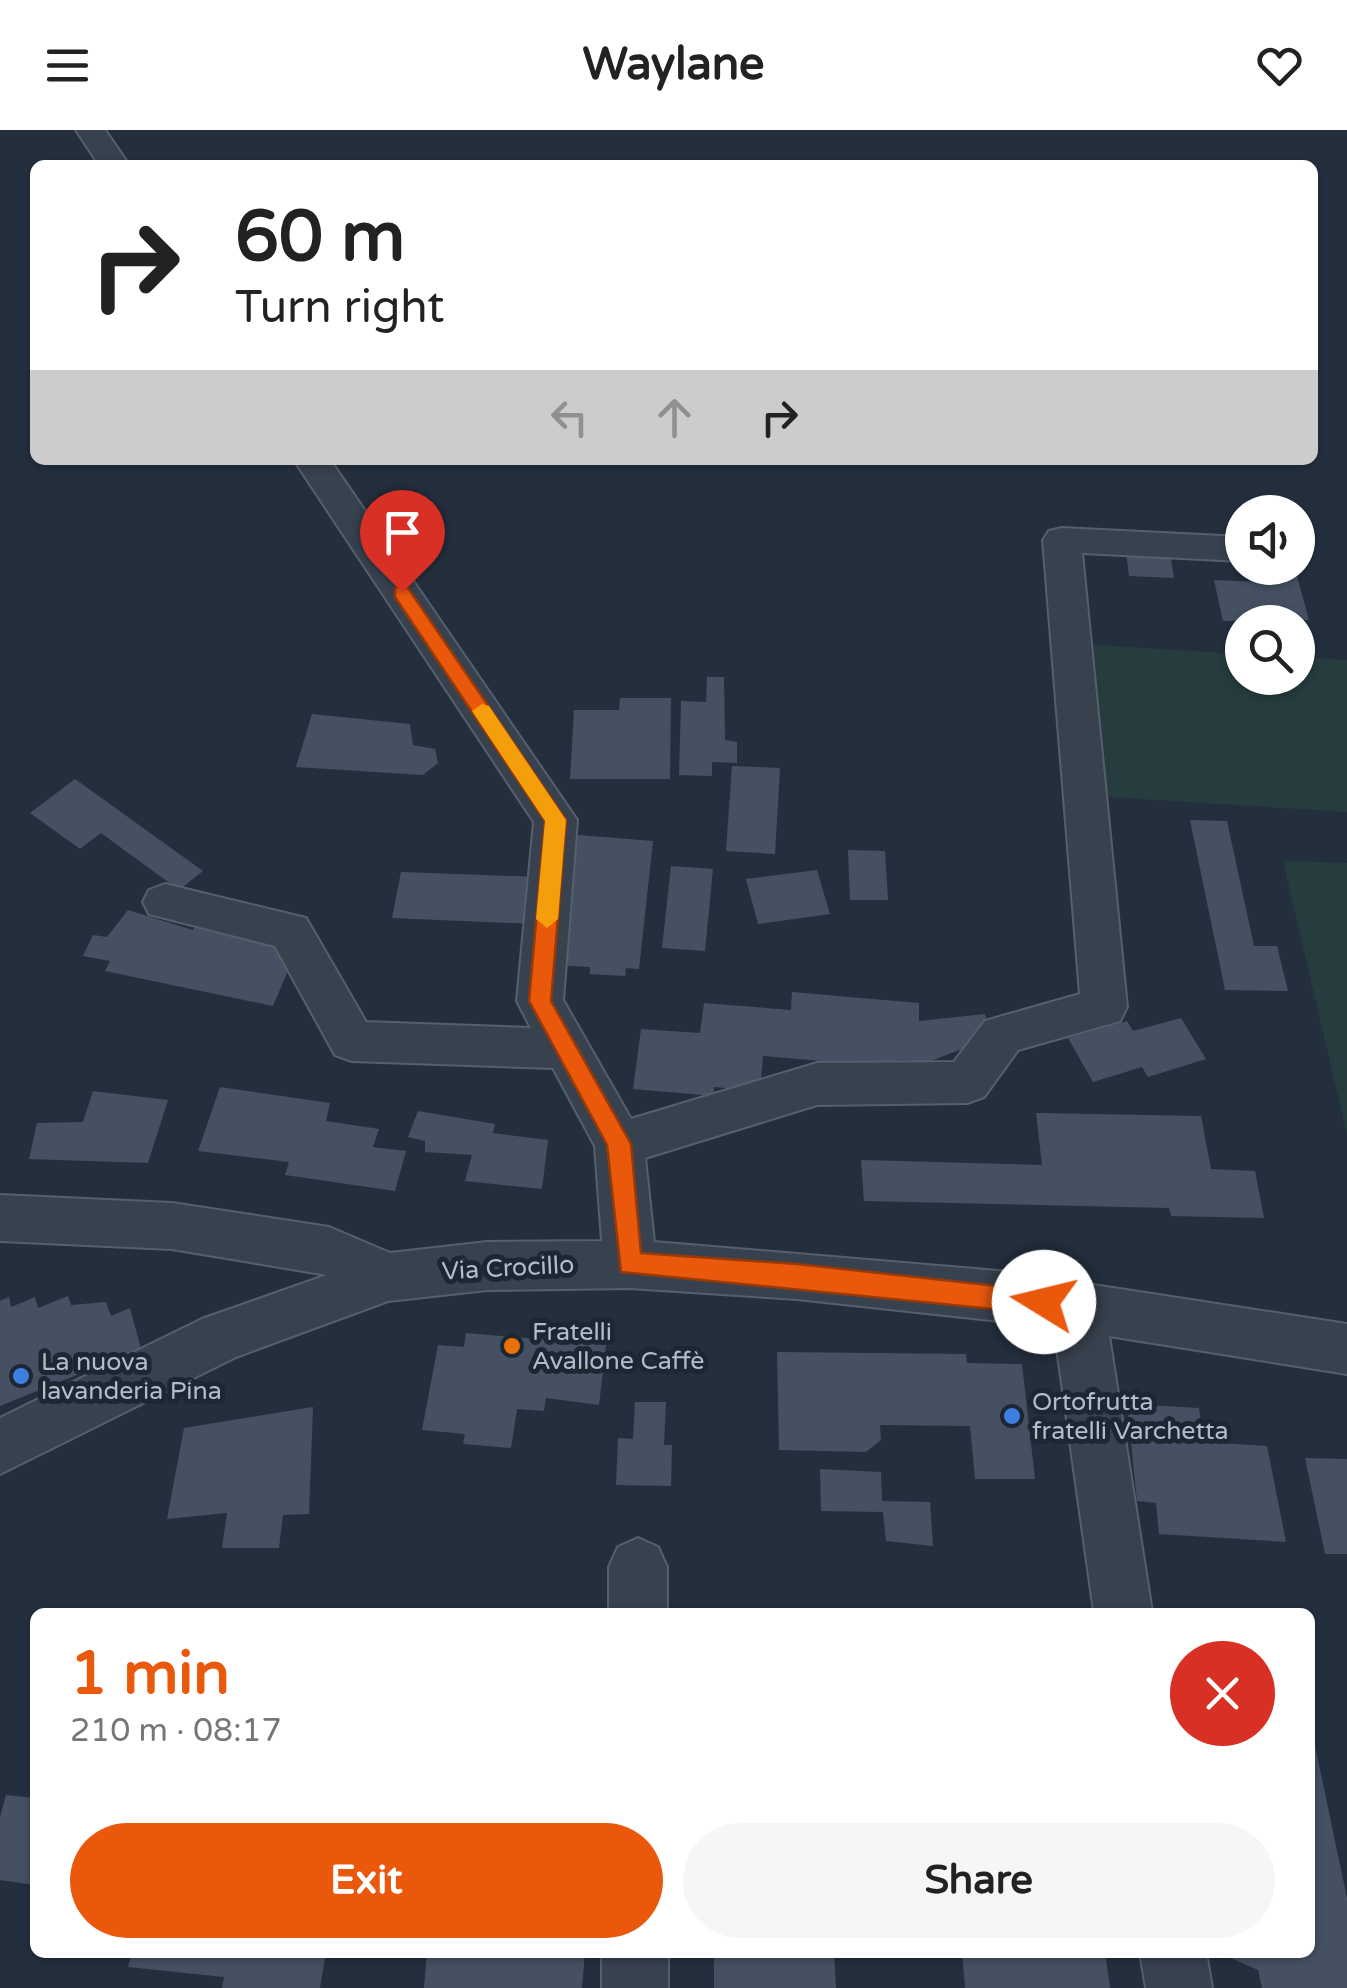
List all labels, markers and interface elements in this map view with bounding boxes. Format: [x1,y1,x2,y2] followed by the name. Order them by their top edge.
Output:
[40,38,95,93] icon: menu
[582,38,765,92] text: Waylane
[1252,38,1307,93] icon: heart
[235,196,405,280] text: 60 m
[70,200,200,330] icon: right
[235,281,444,335] text: Turn right
[542,390,597,445] icon: left
[647,390,702,445] icon: ahead
[752,390,807,445] icon: right
[360,490,445,593] pin
[1225,495,1315,695] map controls
[1225,495,1315,585] button: sound
[375,505,430,560] icon: arrive
[1225,605,1315,695] button: search
[441,1250,575,1286] street label: Via Crocillo
[992,1250,1096,1354] position arrow
[532,1317,704,1376] place label: Fratelli Avallone Caffè
[501,1335,523,1357] marker: Fratelli Avallone Caffè
[41,1347,222,1406] place label: La nuova lavanderia Pina
[10,1365,32,1387] marker: La nuova lavanderia Pina
[1032,1387,1229,1446] place label: Ortofrutta fratelli Varchetta
[1001,1405,1023,1427] marker: Ortofrutta fratelli Varchetta
[70,1638,230,1710] text: 1 min
[1170,1641,1275,1746] button: close
[70,1712,282,1750] text: 210 m · 08:17
[70,1823,663,1938] button: Exit
[683,1823,1275,1938] button: Share

